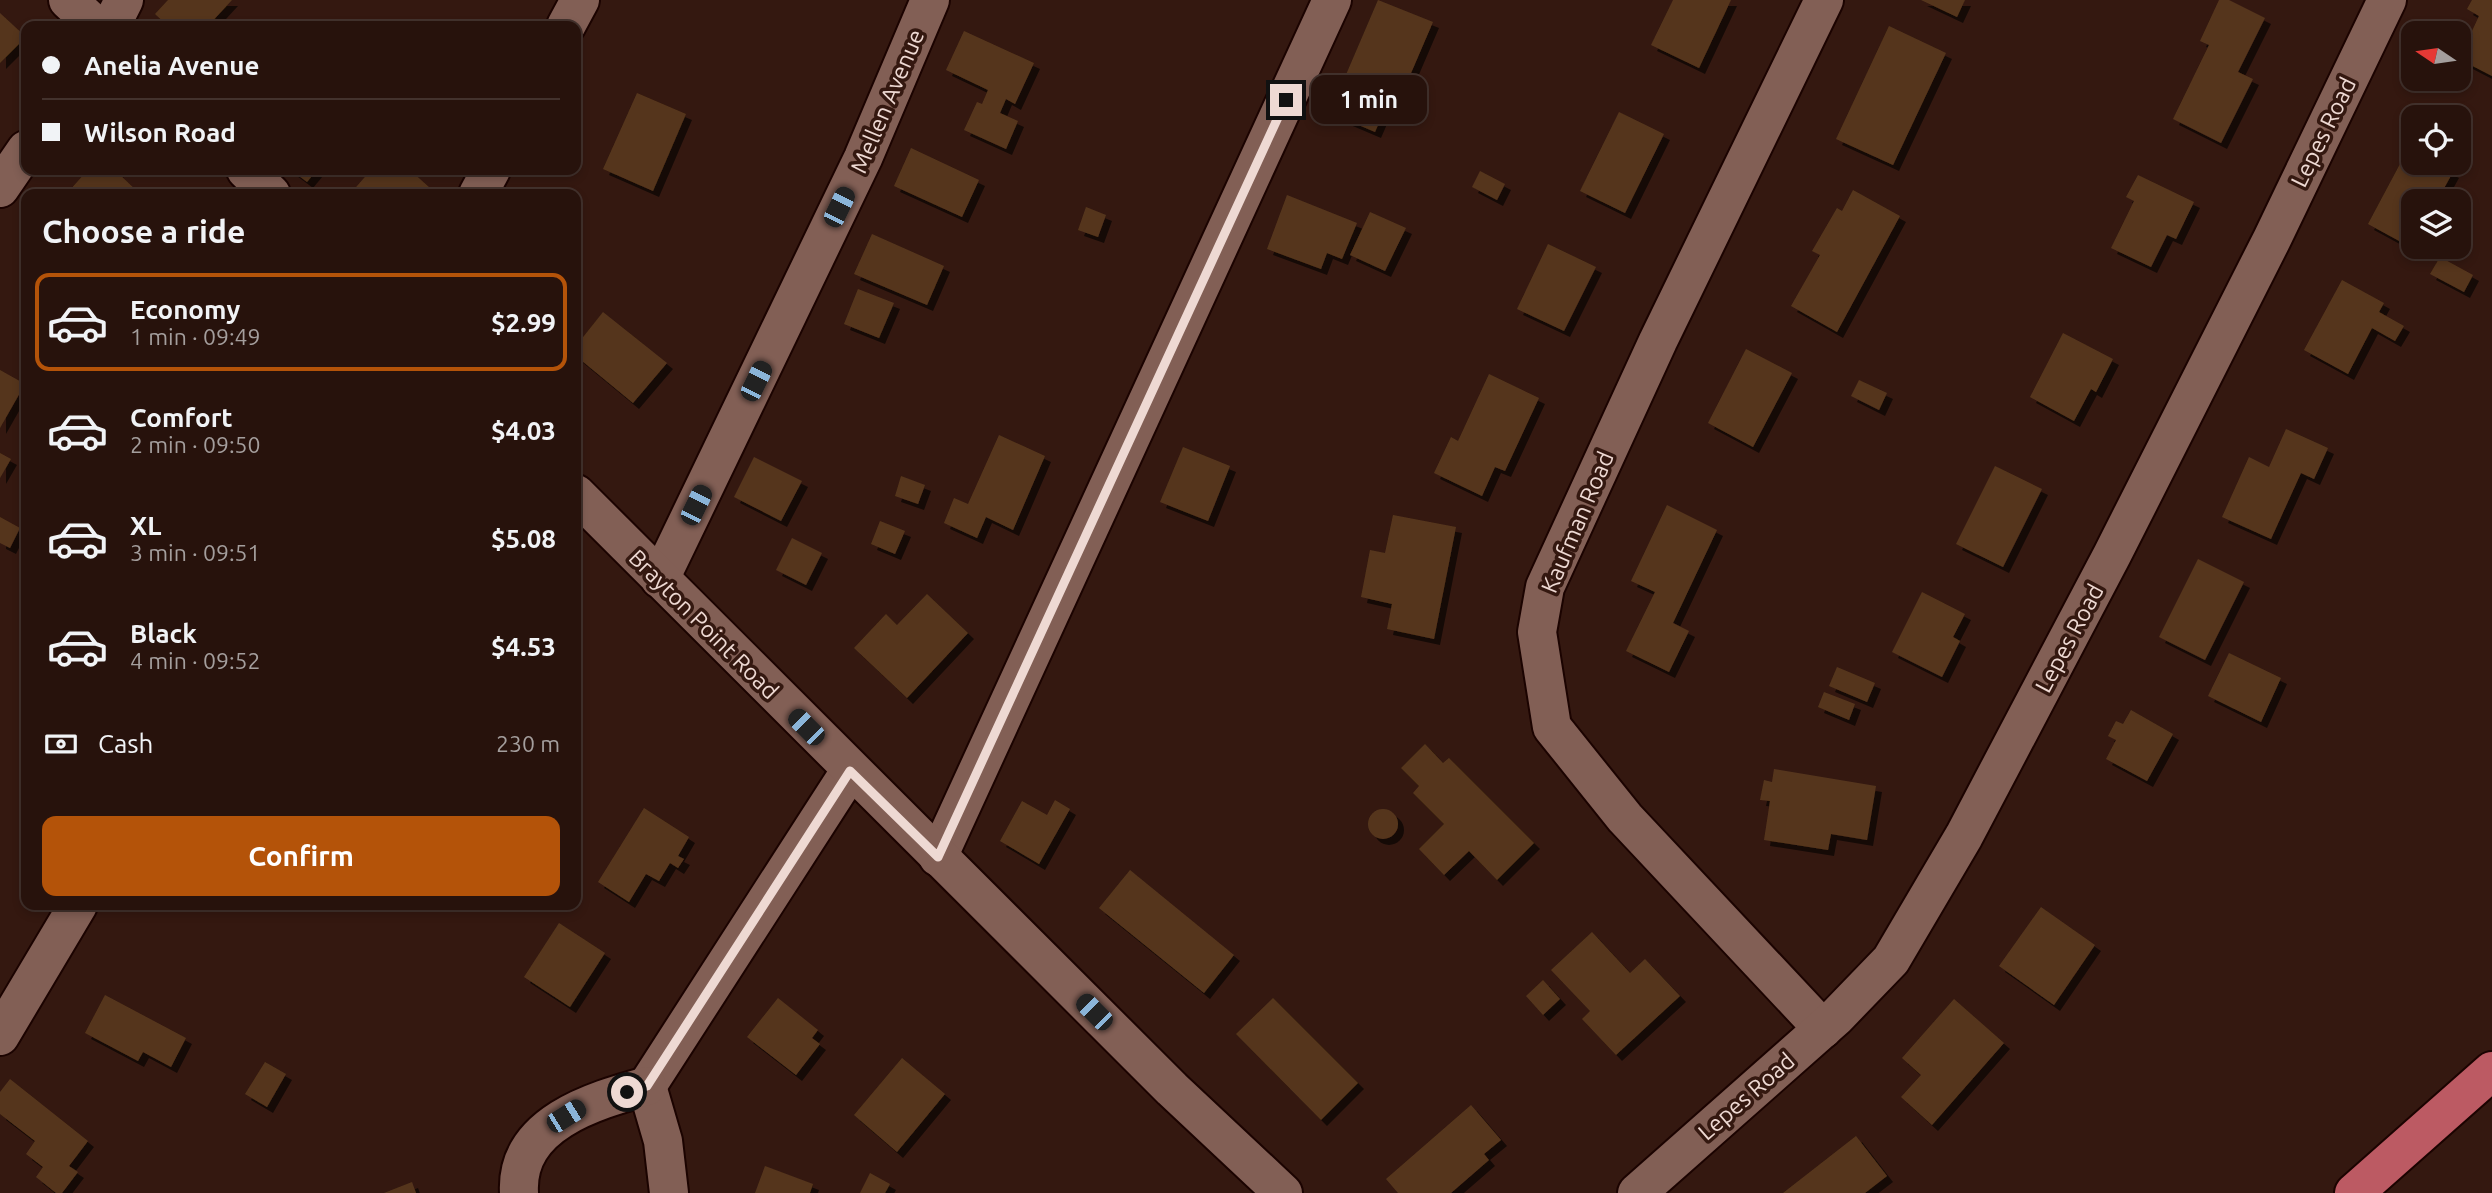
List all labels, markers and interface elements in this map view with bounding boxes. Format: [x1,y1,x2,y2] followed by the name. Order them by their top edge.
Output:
[2401,21,2471,91] north arrow
[2401,21,2471,259] map controls
[846,26,928,176] street label: Mellen Avenue
[84,51,259,80] text: Anelia Avenue
[2286,73,2360,191] street label: Lepes Road
[1310,76,1426,124] callout: 1 min
[1270,84,1302,116] route end
[1340,87,1398,112] text: 1 min
[2401,105,2471,175] button: locate
[84,118,236,147] text: Wilson Road
[821,184,858,230] car
[2401,189,2471,259] button: layers
[42,213,245,249] text: Choose a ride
[46,291,109,354] icon: car
[130,295,240,324] text: Economy
[491,308,556,337] text: $2.99
[130,324,261,349] text: 1 min · 09:49
[738,358,775,404] car
[46,399,109,462] icon: car
[130,403,233,432] text: Comfort
[491,416,556,445] text: $4.03
[130,432,261,457] text: 2 min · 09:50
[1536,448,1618,596] street label: Kaufman Road
[678,482,715,528] car
[46,507,109,570] icon: car
[130,511,161,540] text: XL
[491,524,556,553] text: $5.08
[130,540,261,565] text: 3 min · 09:51
[624,544,784,704] street label: Brayton Point Road
[2030,580,2108,696] street label: Lepes Road
[46,615,109,678] icon: car
[130,619,197,648] text: Black
[491,632,556,661] text: $4.53
[130,648,261,673] text: 4 min · 09:52
[784,705,829,749] car
[42,725,80,763] icon: cash
[98,729,153,758] text: Cash
[496,731,560,756] text: 230 m
[42,816,560,896] button: Confirm
[1072,990,1117,1034] car
[1693,1048,1799,1144] street label: Lepes Road
[611,1076,643,1108] route start
[543,1096,590,1136] car

